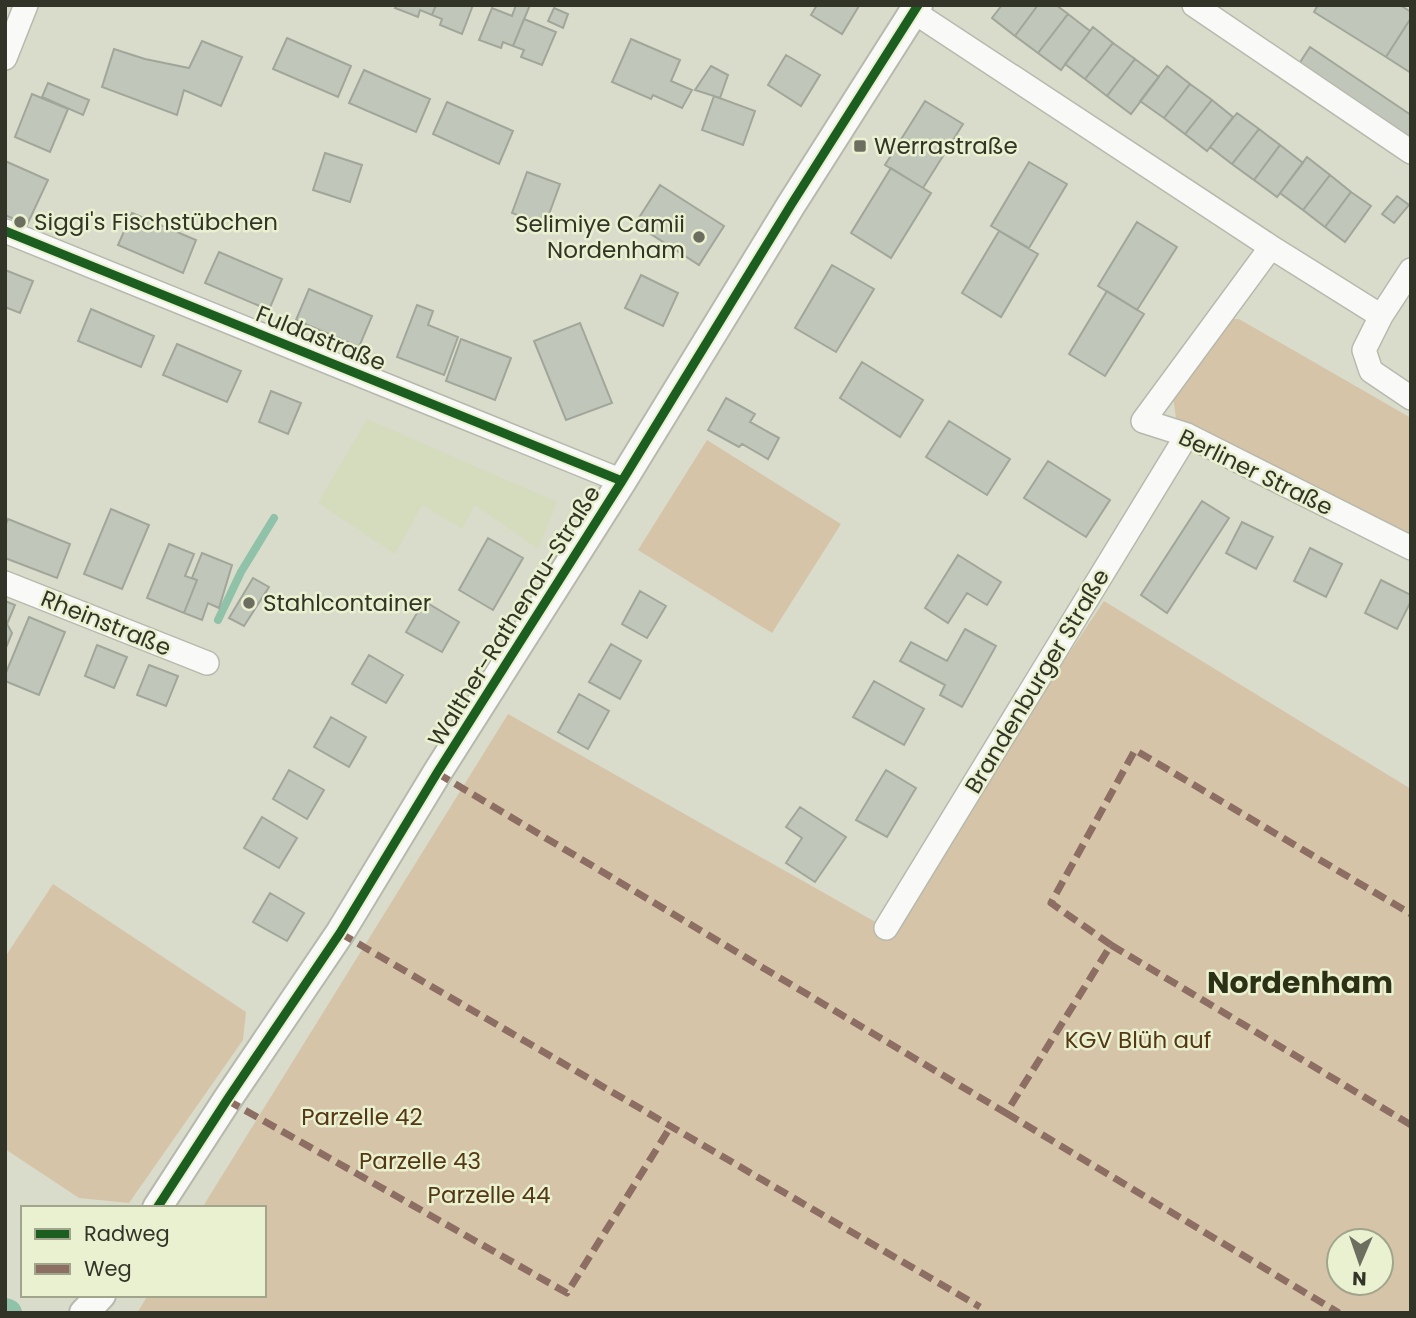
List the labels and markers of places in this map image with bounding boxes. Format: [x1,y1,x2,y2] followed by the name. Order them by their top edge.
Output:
[874,130,1018,162] place label: Werrastraße
[852,138,868,154] marker: Werrastraße
[34,206,278,238] place label: Siggi's Fischstübchen
[515,208,685,266] place label: Selimiye Camii Nordenham
[12,214,28,230] marker: Siggi's Fischstübchen
[691,229,707,245] marker: Selimiye Camii Nordenham
[263,587,431,619] place label: Stahlcontainer
[241,595,257,611] marker: Stahlcontainer

